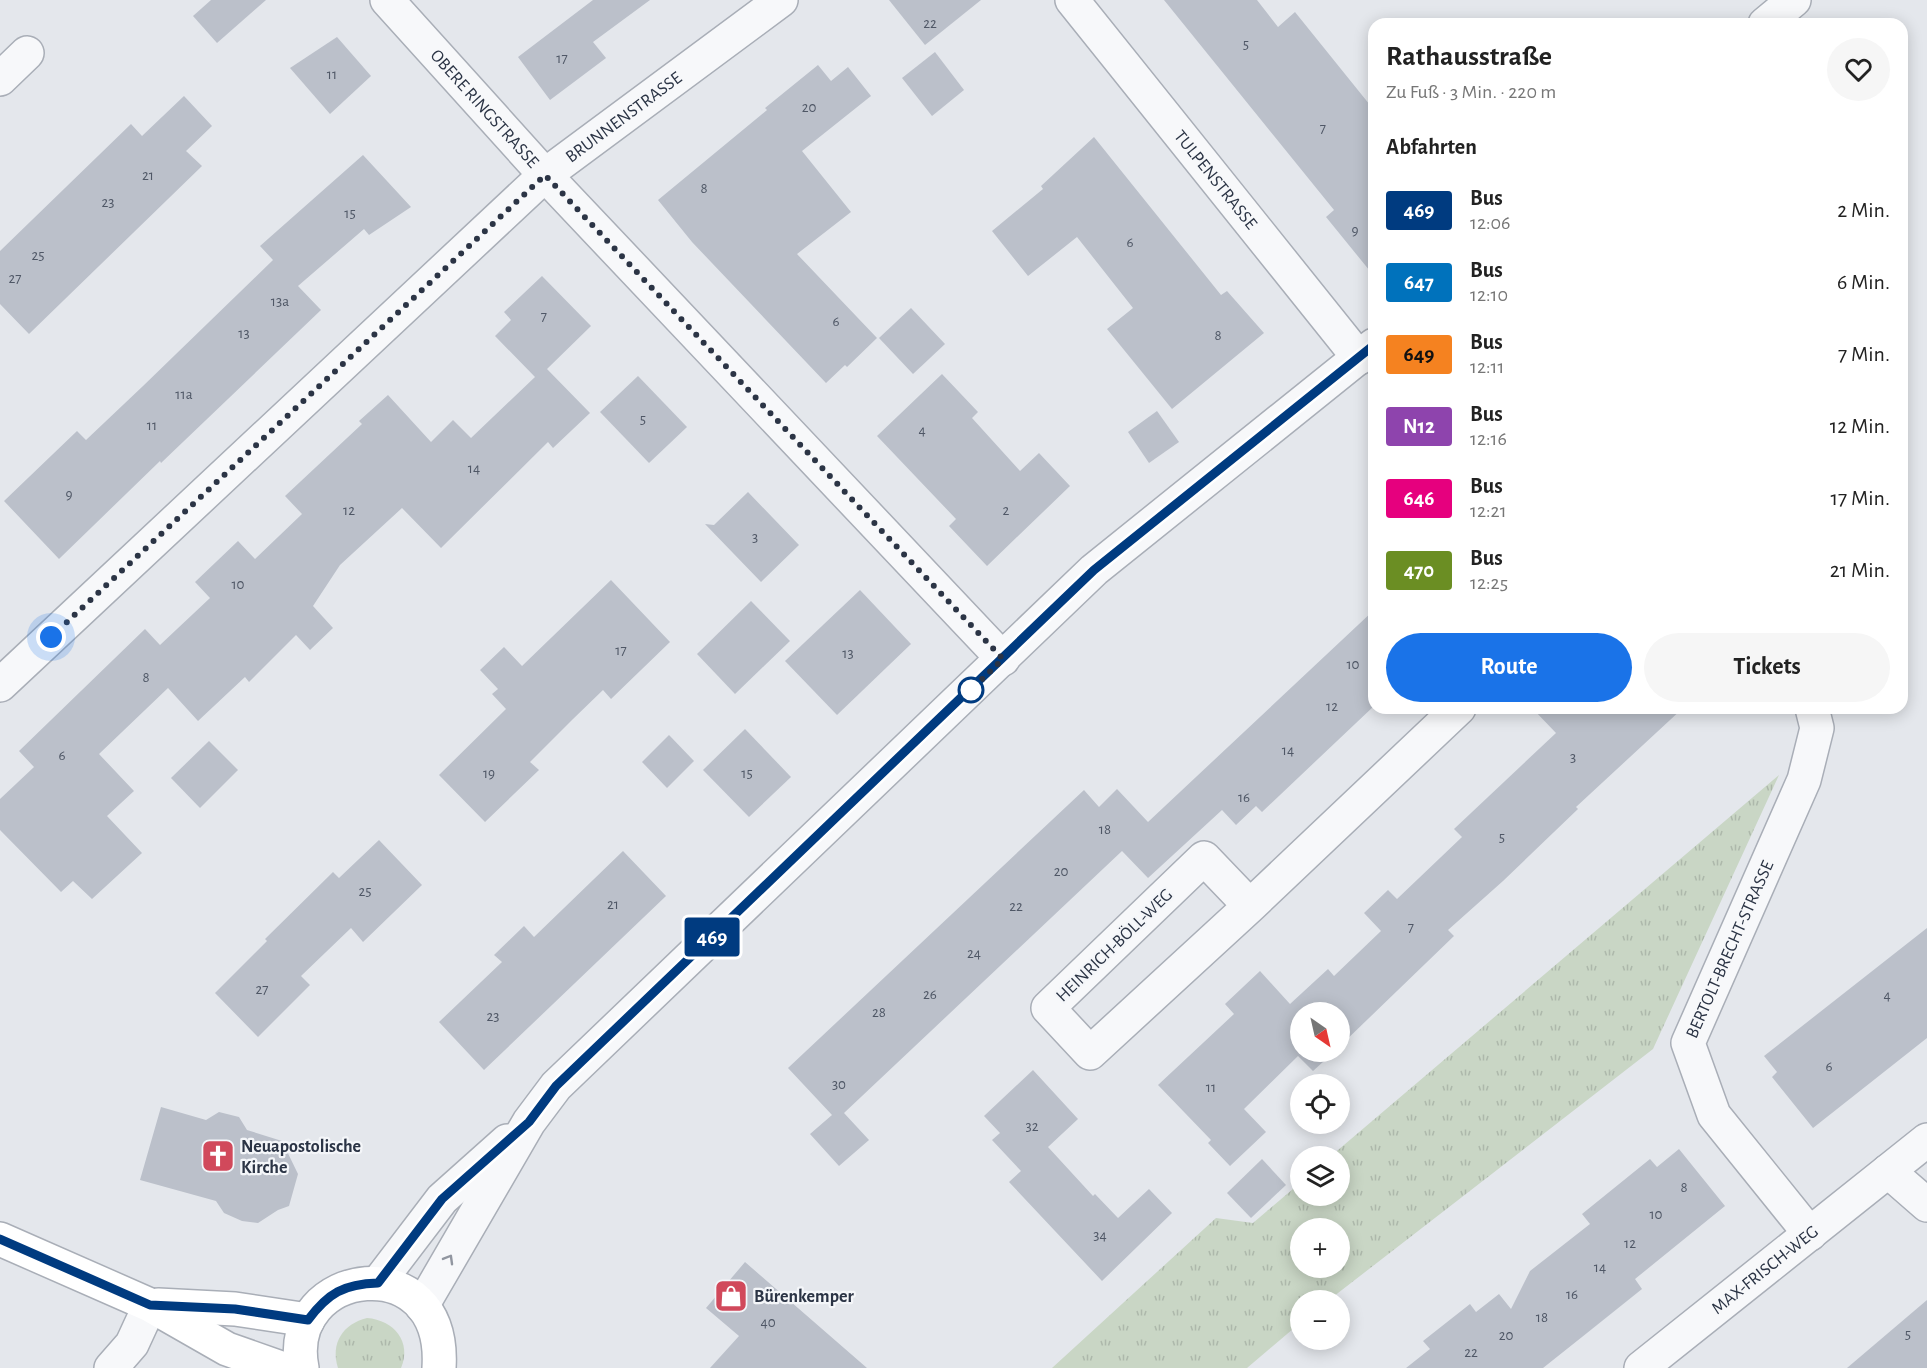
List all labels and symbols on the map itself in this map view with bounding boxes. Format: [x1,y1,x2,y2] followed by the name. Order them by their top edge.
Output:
[923,16,937,31] house number: 22
[1243,37,1249,52] house number: 5
[426,47,542,172] street label: OBERE RINGSTRASSE
[556,51,568,66] house number: 17
[327,67,337,82] house number: 11
[563,69,686,166] street label: BRUNNENSTRASSE
[802,100,816,115] house number: 20
[1320,121,1326,136] house number: 7
[1170,127,1260,233] street label: TULPENSTRASSE
[142,168,154,183] house number: 21
[700,181,708,196] house number: 8
[101,195,115,210] house number: 23
[344,206,356,221] house number: 15
[1351,223,1359,238] house number: 9
[1126,235,1134,250] house number: 6
[31,248,45,263] house number: 25
[8,271,22,286] house number: 27
[271,294,289,309] house number: 13a
[541,309,547,324] house number: 7
[832,314,840,329] house number: 6
[238,326,250,341] house number: 13
[1214,328,1222,343] house number: 8
[175,387,193,402] house number: 11a
[640,412,646,427] house number: 5
[147,418,157,433] house number: 11
[918,423,926,438] house number: 4
[468,461,480,476] house number: 14
[65,487,73,502] house number: 9
[343,503,355,518] house number: 12
[1003,503,1010,518] house number: 2
[752,530,758,545] house number: 3
[231,577,245,592] house number: 10
[36,622,66,652] your location
[615,643,627,658] house number: 17
[842,646,854,661] house number: 13
[1346,657,1360,672] house number: 10
[142,670,150,685] house number: 8
[958,677,984,703] unlabelled marker
[1326,699,1338,714] house number: 12
[1282,743,1294,758] house number: 14
[58,748,66,763] house number: 6
[1570,750,1576,765] house number: 3
[483,766,495,781] house number: 19
[741,766,753,781] house number: 15
[1238,790,1250,805] house number: 16
[1099,822,1111,837] house number: 18
[1499,830,1505,845] house number: 5
[1683,858,1777,1041] street label: BERTOLT-BRECHT-STRASSE
[1054,864,1068,879] house number: 20
[358,884,372,899] house number: 25
[1052,884,1176,1006] street label: HEINRICH-BÖLL-WEG
[607,897,619,912] house number: 21
[1009,899,1023,914] house number: 22
[678,918,746,956] line badge: 469
[1408,920,1414,935] house number: 7
[967,946,981,961] house number: 24
[255,982,269,997] house number: 27
[923,987,937,1002] house number: 26
[1883,988,1891,1003] house number: 4
[1290,1002,1350,1062] north arrow
[872,1005,886,1020] house number: 28
[486,1009,500,1024] house number: 23
[1825,1059,1833,1074] house number: 6
[832,1077,846,1092] house number: 30
[1206,1080,1216,1095] house number: 11
[1025,1119,1039,1134] house number: 32
[200,1138,236,1174] church icon: Neuapostolische Kirche
[241,1138,361,1177] place label: Neuapostolische Kirche
[1680,1180,1688,1195] house number: 8
[1649,1207,1663,1222] house number: 10
[1708,1223,1822,1318] street label: MAX-FRISCH-WEG
[1093,1228,1107,1243] house number: 34
[1624,1236,1636,1251] house number: 12
[442,1255,454,1265] one-way arrow
[1594,1260,1606,1275] house number: 14
[713,1278,749,1314] shop icon: Bürenkemper
[1566,1287,1578,1302] house number: 16
[754,1288,854,1306] place label: Bürenkemper
[1536,1310,1548,1325] house number: 18
[760,1315,776,1330] house number: 40
[1905,1327,1911,1342] house number: 5
[1499,1328,1513,1343] house number: 20
[1464,1345,1478,1360] house number: 22

